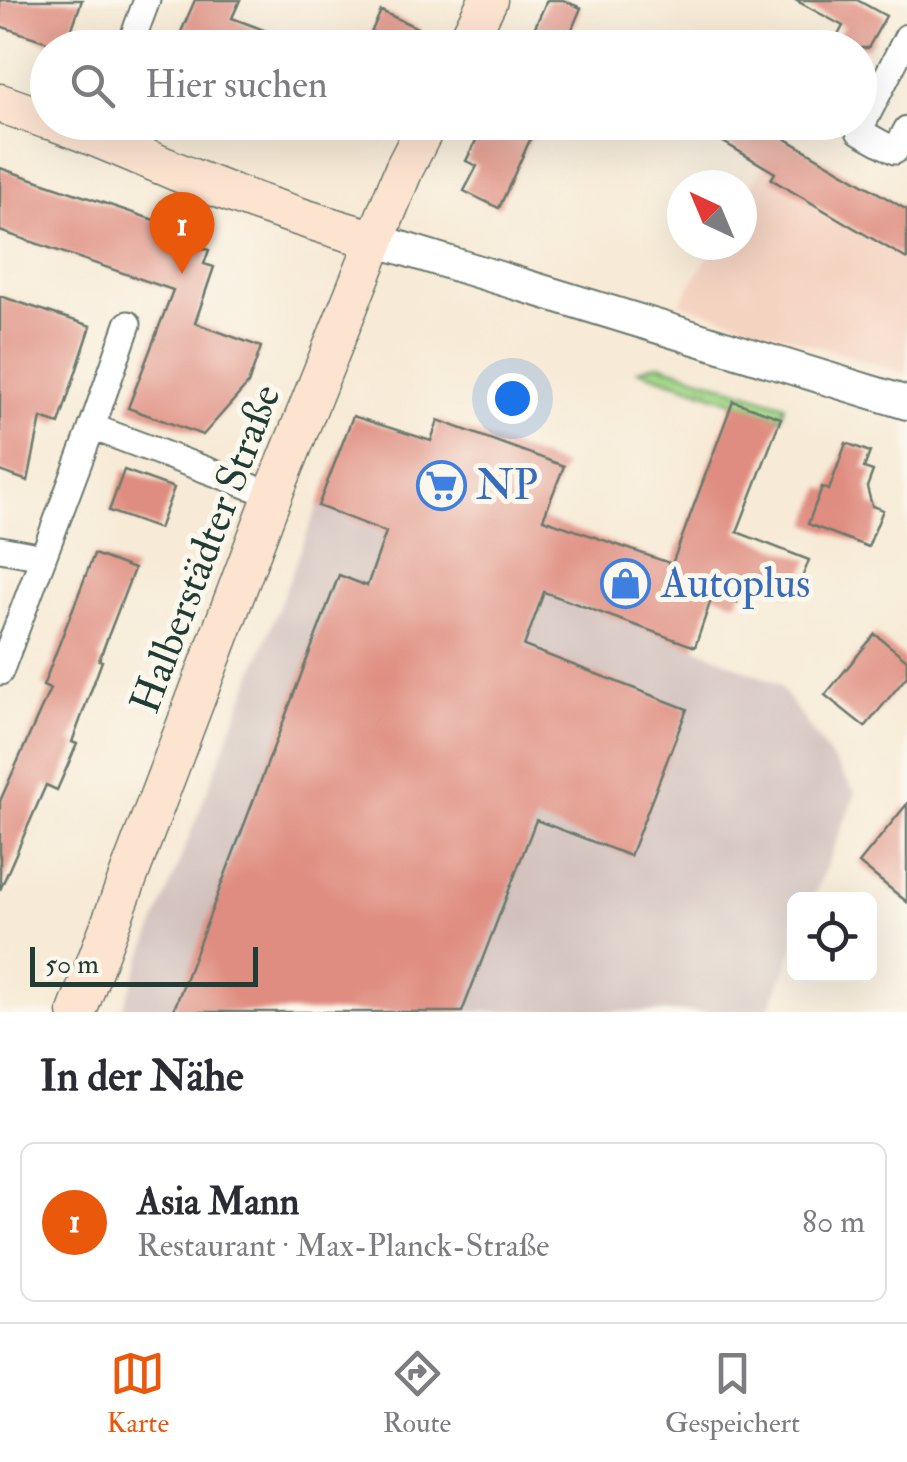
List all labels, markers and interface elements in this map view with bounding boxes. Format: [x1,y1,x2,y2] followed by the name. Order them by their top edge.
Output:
[30,30,877,140] search box
[65,58,120,113] icon: search
[145,61,328,109] text: Hier suchen
[667,170,757,260] north arrow
[150,192,214,274] pin: 1
[487,373,538,424] your location
[119,377,293,721] street label: Halberstädter Straße
[415,460,467,512] supermarket icon: NP
[476,460,538,512] place label: NP
[600,558,652,610] shop icon: Autoplus
[660,558,810,610] place label: Autoplus
[787,892,877,982] map controls
[787,892,877,982] button: locate
[30,942,258,986] scale bar
[45,947,99,982] text: 50 m
[40,1051,244,1103] text: In der Nähe
[137,1178,299,1226] text: Asia Mann
[69,1202,80,1242] text: 1
[802,1202,865,1242] text: 80 m
[137,1226,549,1266] text: Restaurant · Max-Planck-Straße
[107,1346,169,1441] tab: Karte
[383,1346,451,1441] tab: Route
[665,1346,800,1441] tab: Gespeichert

